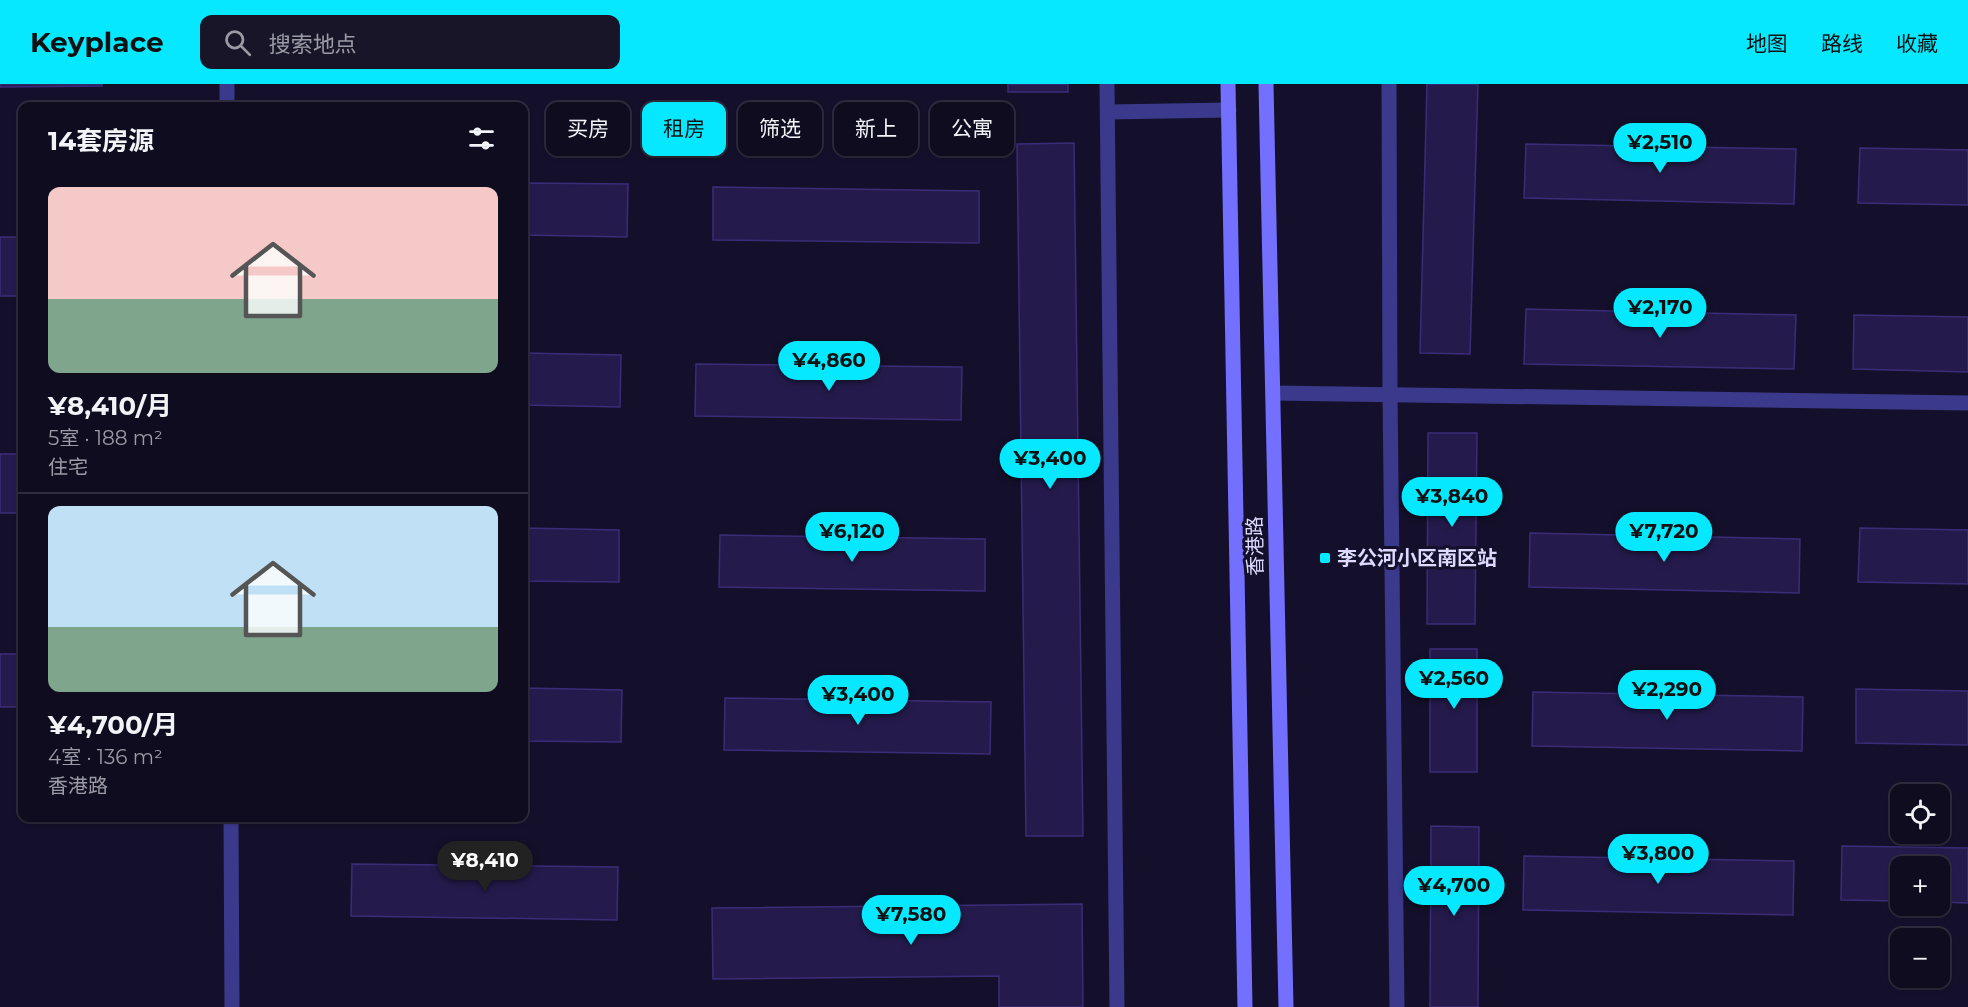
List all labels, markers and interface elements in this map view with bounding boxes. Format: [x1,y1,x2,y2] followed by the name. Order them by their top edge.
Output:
[200,15,620,69] search box
[30,25,164,59] text: Keyplace
[221,26,254,59] icon: search
[269,31,357,58] text: 搜索地点
[1746,31,1788,56] text: 地图
[1821,31,1863,56] text: 路线
[1896,31,1938,56] text: 收藏
[546,102,630,156] chip: 买房
[642,102,726,156] chip: 租房
[738,102,822,156] chip: 筛选
[834,102,918,156] chip: 新上
[930,102,1014,156] chip: 公寓
[465,122,498,155] icon: filters
[1611,123,1709,174] pin: ¥2,510
[48,125,154,157] text: 14套房源
[1627,130,1693,154] text: ¥2,510
[219,226,327,334] icon: home
[1611,288,1709,339] pin: ¥2,170
[1627,295,1693,319] text: ¥2,170
[780,341,878,392] pin: ¥4,860
[792,348,866,372] text: ¥4,860
[48,390,172,422] text: ¥8,410/月
[48,426,163,450] text: 5室 · 188 m²
[1001,439,1099,490] pin: ¥3,400
[1014,446,1086,470] text: ¥3,400
[48,455,88,479] text: 住宅
[1403,477,1501,528] pin: ¥3,840
[1416,484,1488,508] text: ¥3,840
[803,512,901,563] pin: ¥6,120
[1615,512,1713,563] pin: ¥7,720
[1242,516,1268,576] street label: 香港路
[819,519,885,543] text: ¥6,120
[1629,519,1699,543] text: ¥7,720
[219,545,327,653] icon: home
[1337,546,1497,570] place label: 李公河小区南区站
[1318,551,1332,565] marker: 李公河小区南区站
[1405,659,1503,710] pin: ¥2,560
[1419,666,1489,690] text: ¥2,560
[1618,670,1716,721] pin: ¥2,290
[809,675,907,726] pin: ¥3,400
[1632,677,1702,701] text: ¥2,290
[822,682,894,706] text: ¥3,400
[48,709,178,741] text: ¥4,700/月
[48,745,162,769] text: 4室 · 136 m²
[48,774,108,798] text: 香港路
[1890,784,1950,988] map controls
[1890,784,1950,844] button: locate
[1609,834,1707,885] pin: ¥3,800
[436,841,534,892] pin: ¥8,410
[1622,841,1694,865] text: ¥3,800
[451,848,519,872] text: ¥8,410
[1890,856,1950,916] button: +
[1405,866,1503,917] pin: ¥4,700
[1418,873,1490,897] text: ¥4,700
[862,895,960,946] pin: ¥7,580
[876,902,946,926] text: ¥7,580
[1890,928,1950,988] button: −

